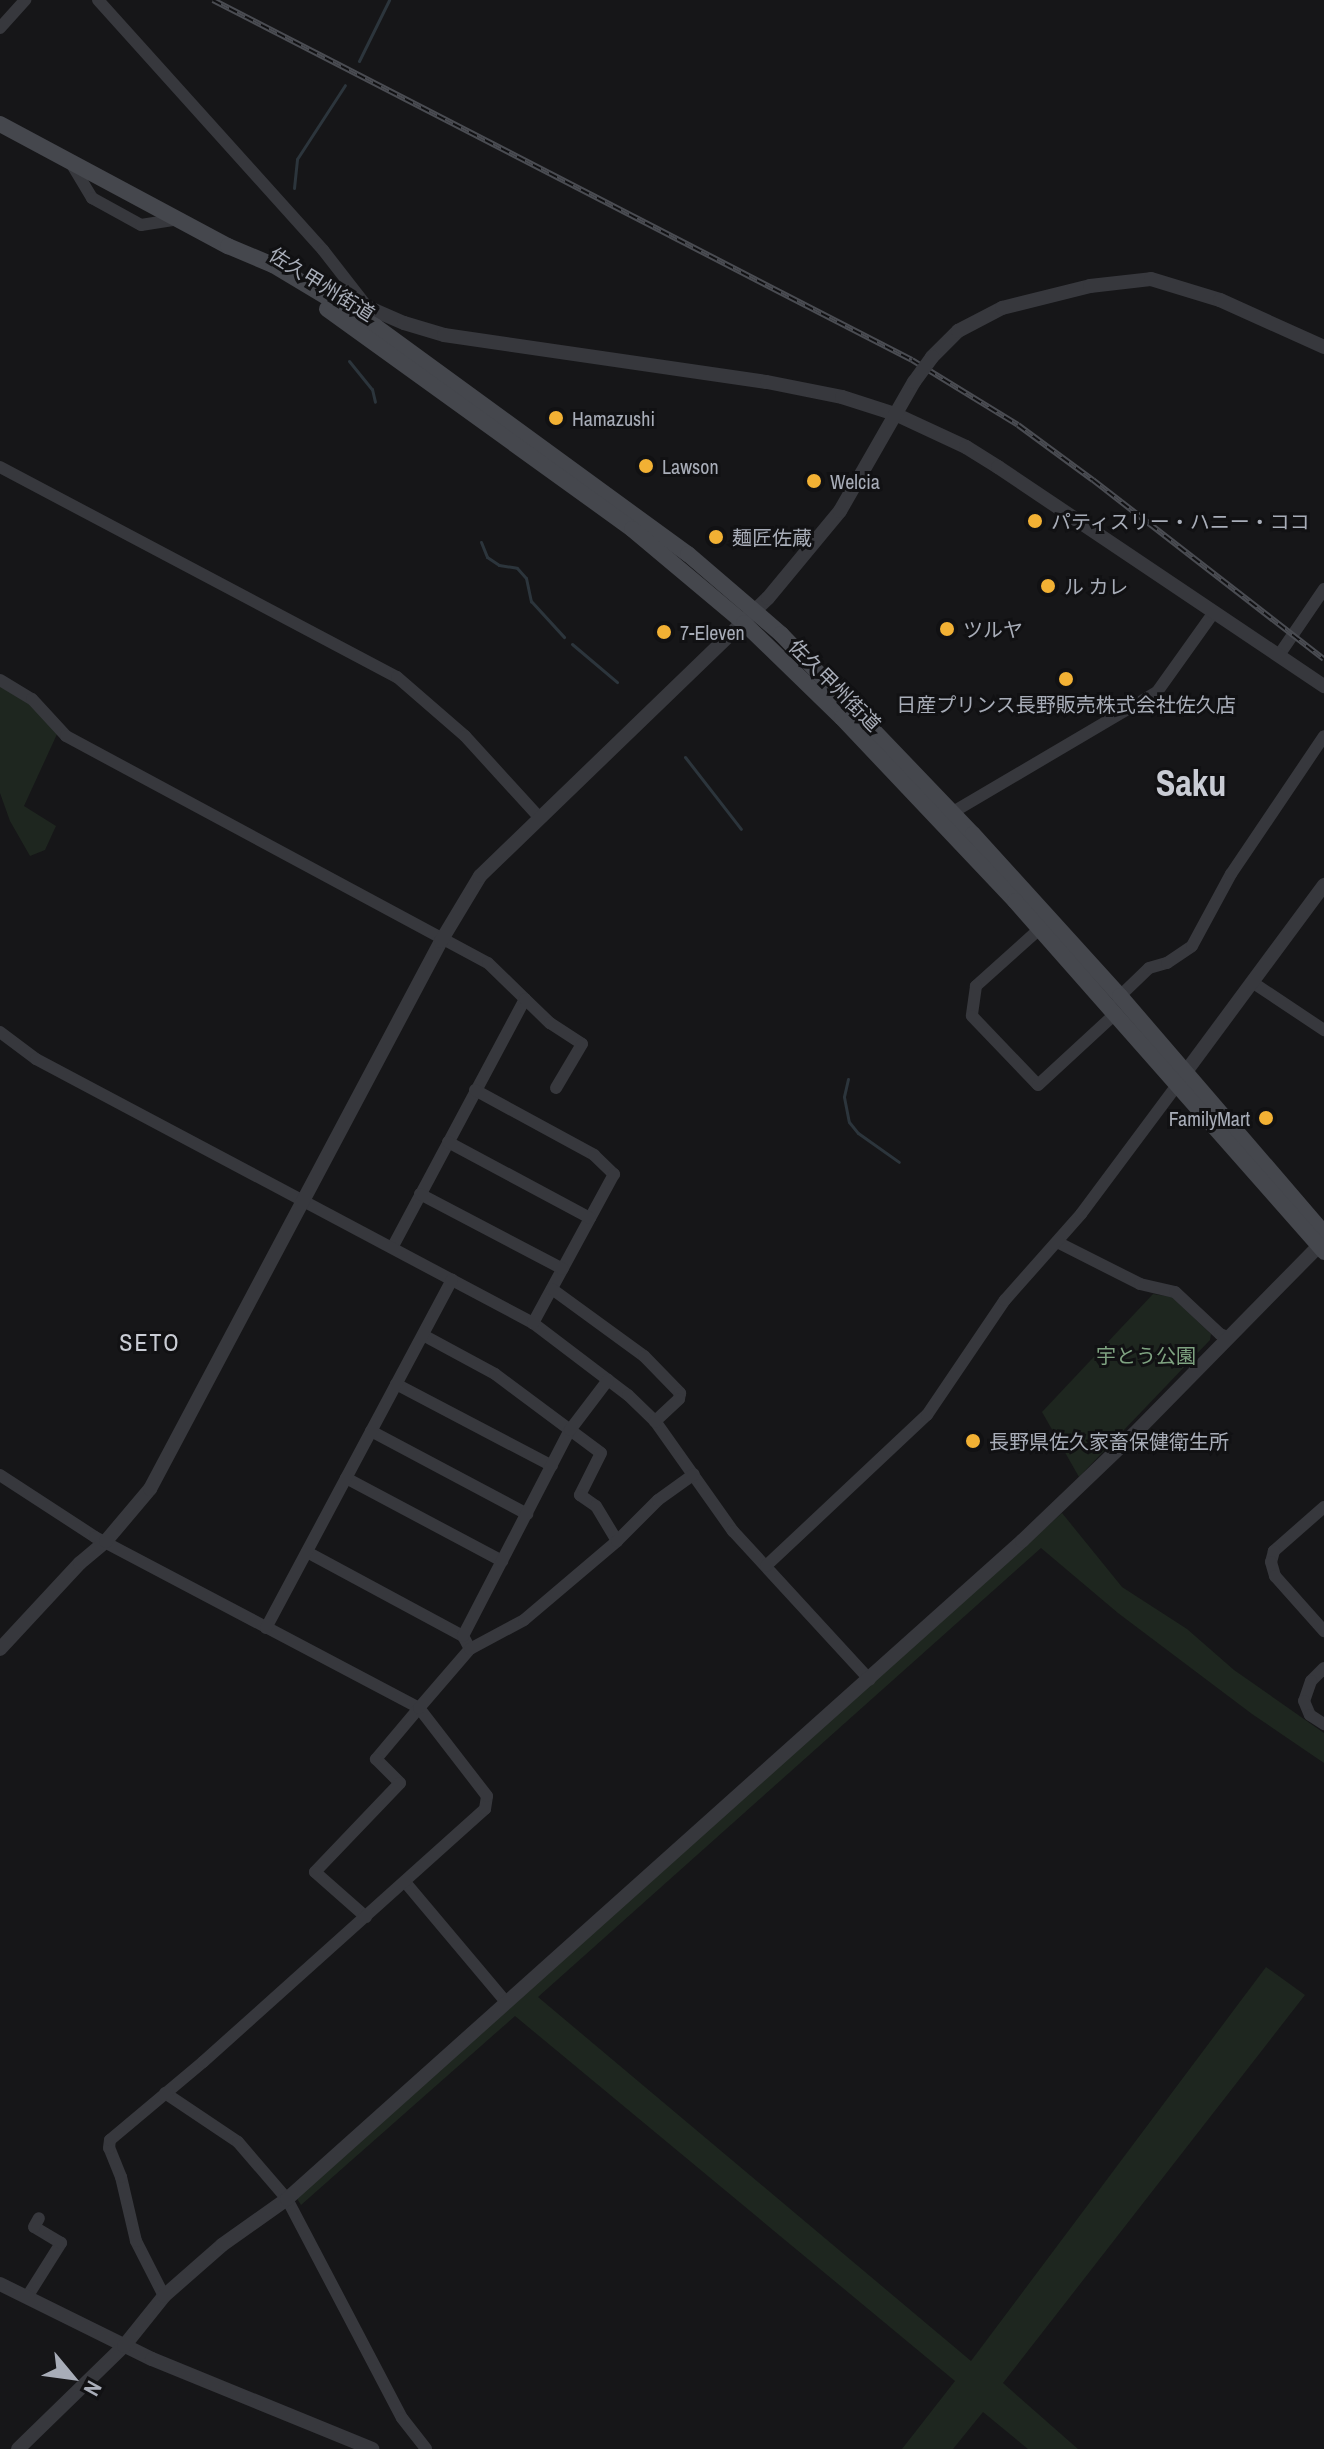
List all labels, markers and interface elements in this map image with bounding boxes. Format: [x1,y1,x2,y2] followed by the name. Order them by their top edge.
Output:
[265,242,379,326] street label: 佐久甲州街道
[572,406,655,430] place label: Hamazushi
[547,409,565,427] marker: Hamazushi
[662,454,719,478] place label: Lawson
[637,457,655,475] marker: Lawson
[830,469,880,493] place label: Welcia
[805,472,823,490] marker: Welcia
[1051,509,1311,533] place label: パティスリー・ハニー・ココ
[1026,512,1044,530] marker: パティスリー・ハニー・ココ
[732,525,812,549] place label: 麺匠佐蔵
[707,528,725,546] marker: 麺匠佐蔵
[1064,574,1129,598] place label: ル カレ
[1039,577,1057,595] marker: ル カレ
[963,617,1023,641] place label: ツルヤ
[680,620,745,644] place label: 7-Eleven
[938,620,956,638] marker: ツルヤ
[655,623,673,641] marker: 7-Eleven
[784,634,886,736] street label: 佐久甲州街道
[1057,670,1075,688] marker: 日産プリンス長野販売株式会社佐久店
[896,692,1236,716] place label: 日産プリンス長野販売株式会社佐久店
[1156,762,1226,806] district label: Saku
[1169,1106,1250,1130] place label: FamilyMart
[1257,1109,1275,1127] marker: FamilyMart
[119,1329,181,1357] district label: SETO
[1096,1343,1196,1367] park label: 宇とう公園
[989,1429,1229,1453] place label: 長野県佐久家畜保健衛生所
[964,1432,982,1450] marker: 長野県佐久家畜保健衛生所
[32,2337,112,2417] north arrow
[77,2376,109,2402] text: N

